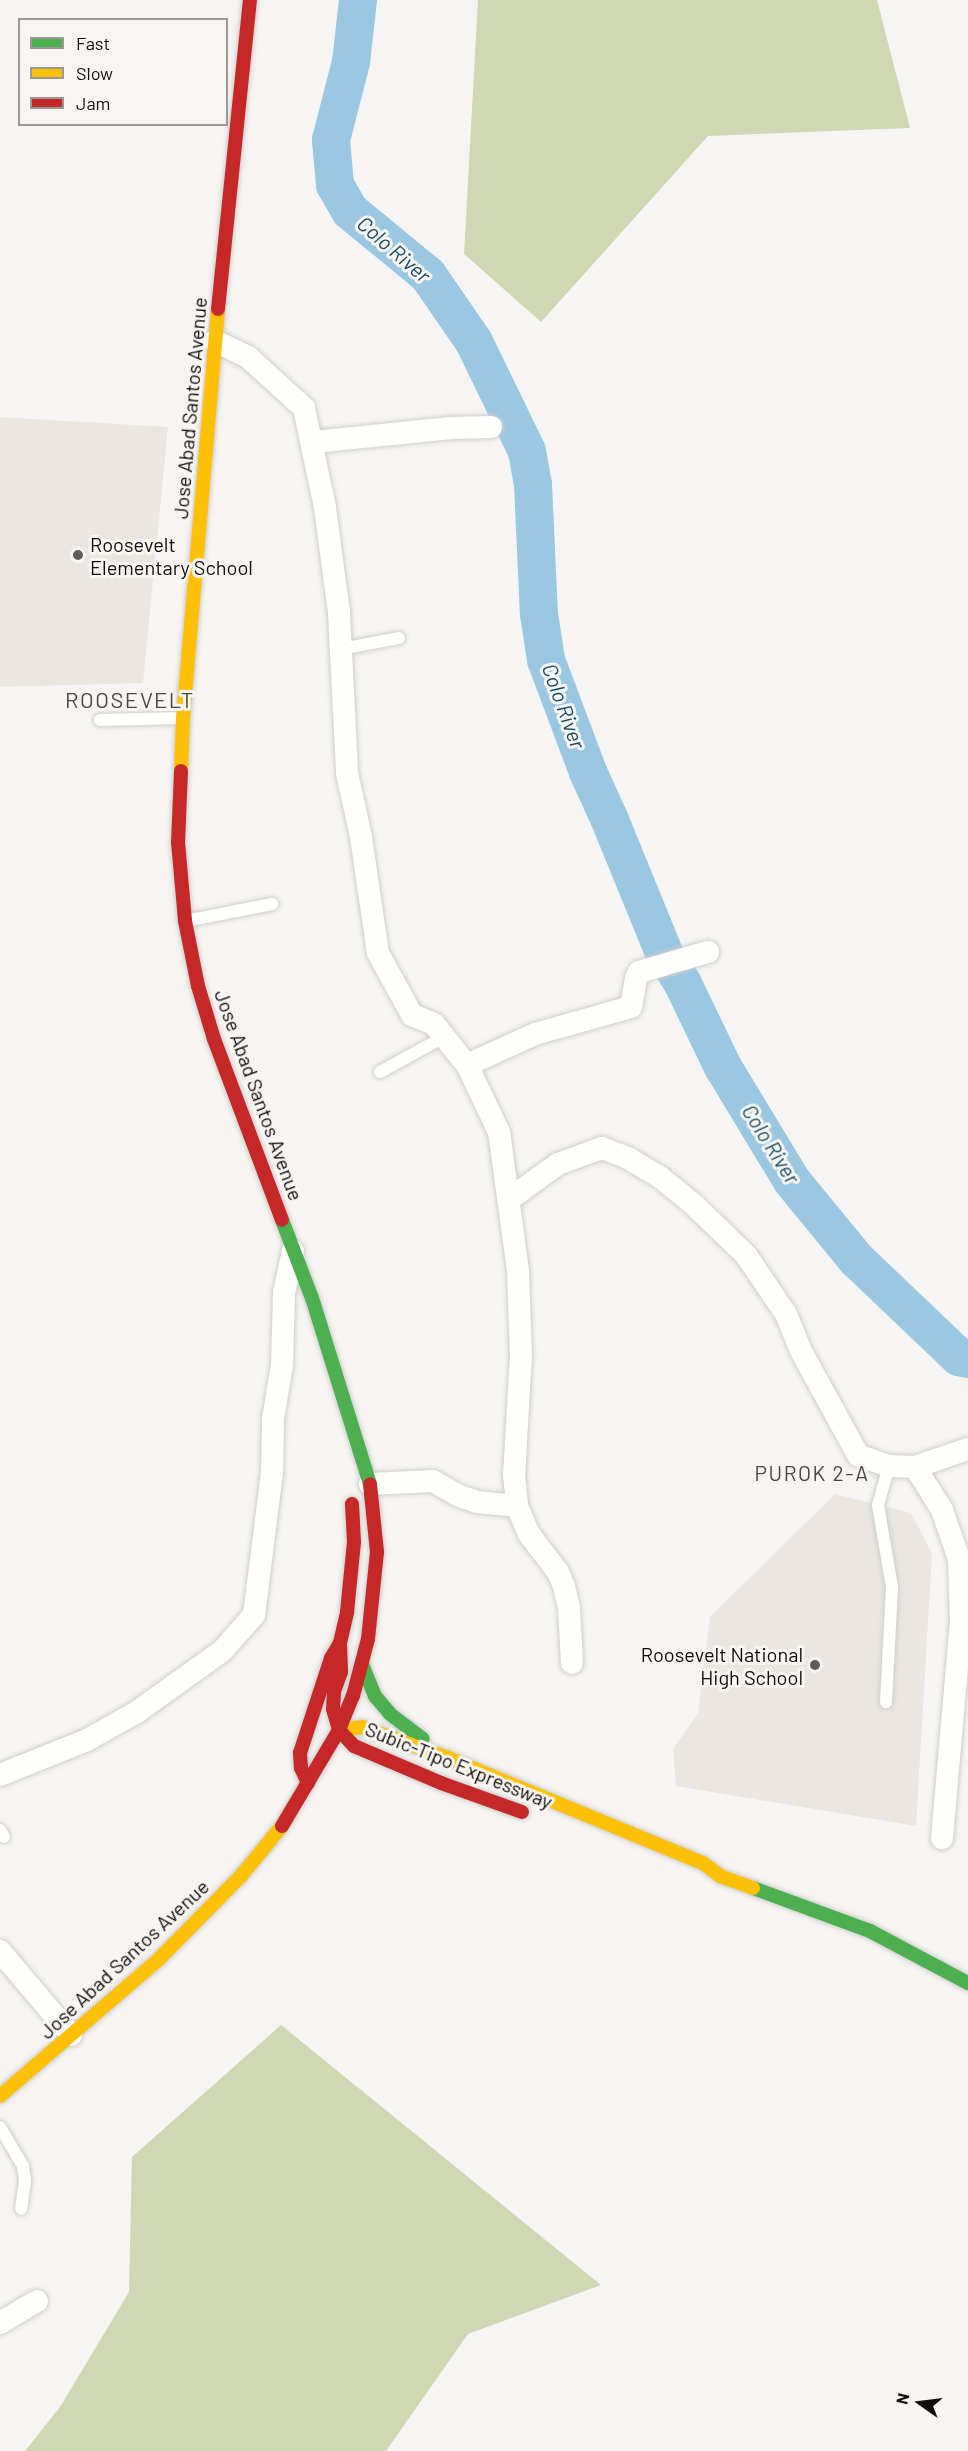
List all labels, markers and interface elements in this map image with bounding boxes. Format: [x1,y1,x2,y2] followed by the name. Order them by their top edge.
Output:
[18,18,228,126] legend
[76,32,110,54] text: Fast
[76,62,113,84] text: Slow
[76,92,110,114] text: Jam
[352,210,436,288] water label: Colo River
[168,296,212,520] street label: Jose Abad Santos Avenue
[90,532,253,579] place label: Roosevelt Elementary School
[71,548,85,562] marker: Roosevelt Elementary School
[537,660,591,752] water label: Colo River
[65,687,195,713] district label: ROOSEVELT
[210,986,308,1204] street label: Jose Abad Santos Avenue
[737,1100,805,1188] water label: Colo River
[755,1460,869,1486] district label: PUROK 2-A
[641,1642,803,1689] place label: Roosevelt National High School
[808,1658,822,1672] marker: Roosevelt National High School
[362,1716,556,1814] street label: Subic-Tipo Expressway
[34,1874,214,2044] street label: Jose Abad Santos Avenue
[890,2373,950,2433] north arrow
[892,2391,913,2406] text: N

